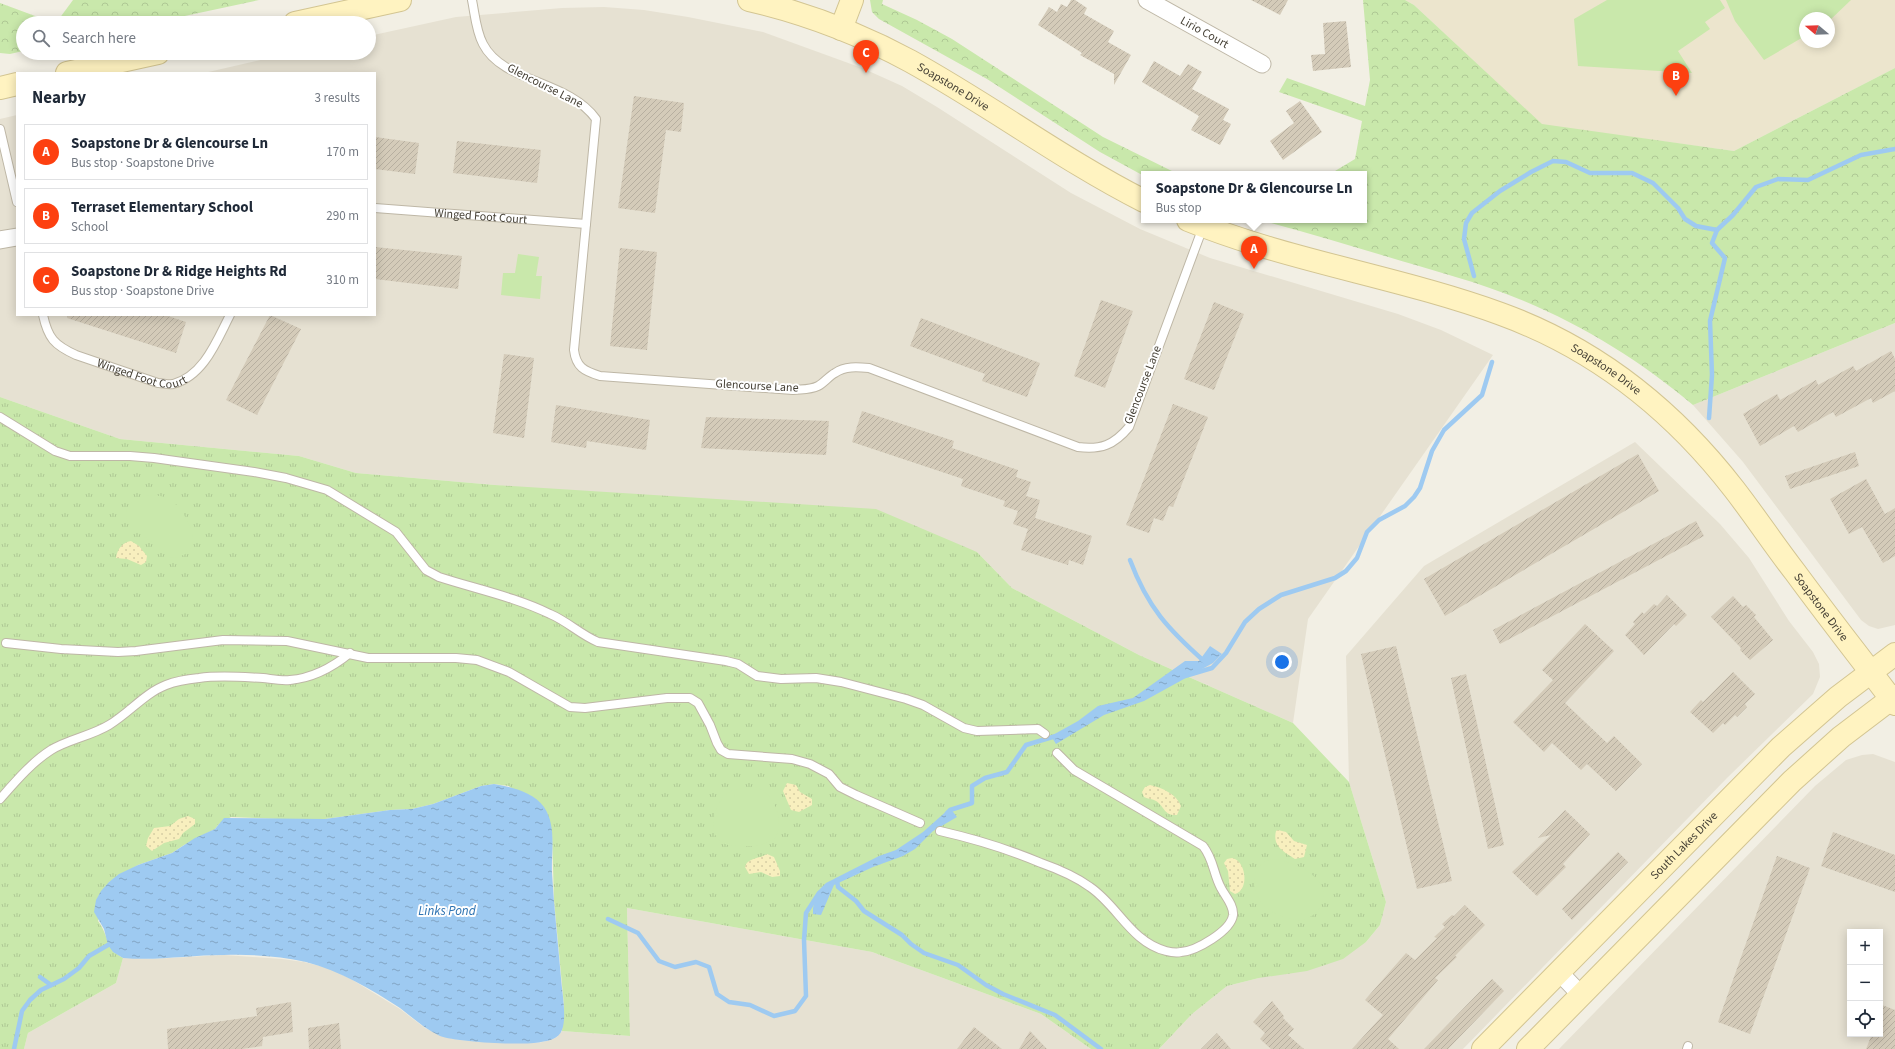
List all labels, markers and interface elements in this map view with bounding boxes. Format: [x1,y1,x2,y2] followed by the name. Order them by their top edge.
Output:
[1177,12,1232,52] street label: Lirio Court
[1799,12,1835,48] north arrow
[16,16,376,60] search box
[30,27,52,49] icon: search
[62,28,136,49] text: Search here
[853,40,879,73] pin: C
[914,58,993,115] street label: Soapstone Drive
[504,60,586,112] street label: Glencourse Lane
[1663,63,1689,96] pin: B
[32,86,86,110] text: Nearby
[315,89,360,107] text: 3 results
[71,133,268,154] text: Soapstone Dr & Glencourse Ln
[42,143,50,161] text: A
[326,143,359,161] text: 170 m
[71,154,214,172] text: Bus stop · Soapstone Drive
[1141,171,1367,223] popup
[1155,178,1353,199] text: Soapstone Dr & Glencourse Ln
[71,197,253,218] text: Terraset Elementary School
[1155,199,1202,217] text: Bus stop
[434,204,528,228] street label: Winged Foot Court
[42,207,50,225] text: B
[326,207,359,225] text: 290 m
[71,218,108,236] text: School
[1241,236,1267,269] pin: A
[71,261,287,282] text: Soapstone Dr & Ridge Heights Rd
[42,271,50,289] text: C
[326,271,359,289] text: 310 m
[71,282,214,300] text: Bus stop · Soapstone Drive
[1568,339,1645,399] street label: Soapstone Drive
[1120,343,1166,427] street label: Glencourse Lane
[95,354,190,393] street label: Winged Foot Court
[715,375,799,397] street label: Glencourse Lane
[1790,569,1853,645] street label: Soapstone Drive
[1272,652,1292,672] your location
[1646,808,1721,883] street label: South Lakes Drive
[418,902,477,920] water label: Links Pond
[1847,929,1883,1037] map controls
[1847,929,1883,965] button: +
[1847,965,1883,1001] button: −
[1847,1001,1883,1037] button: locate

